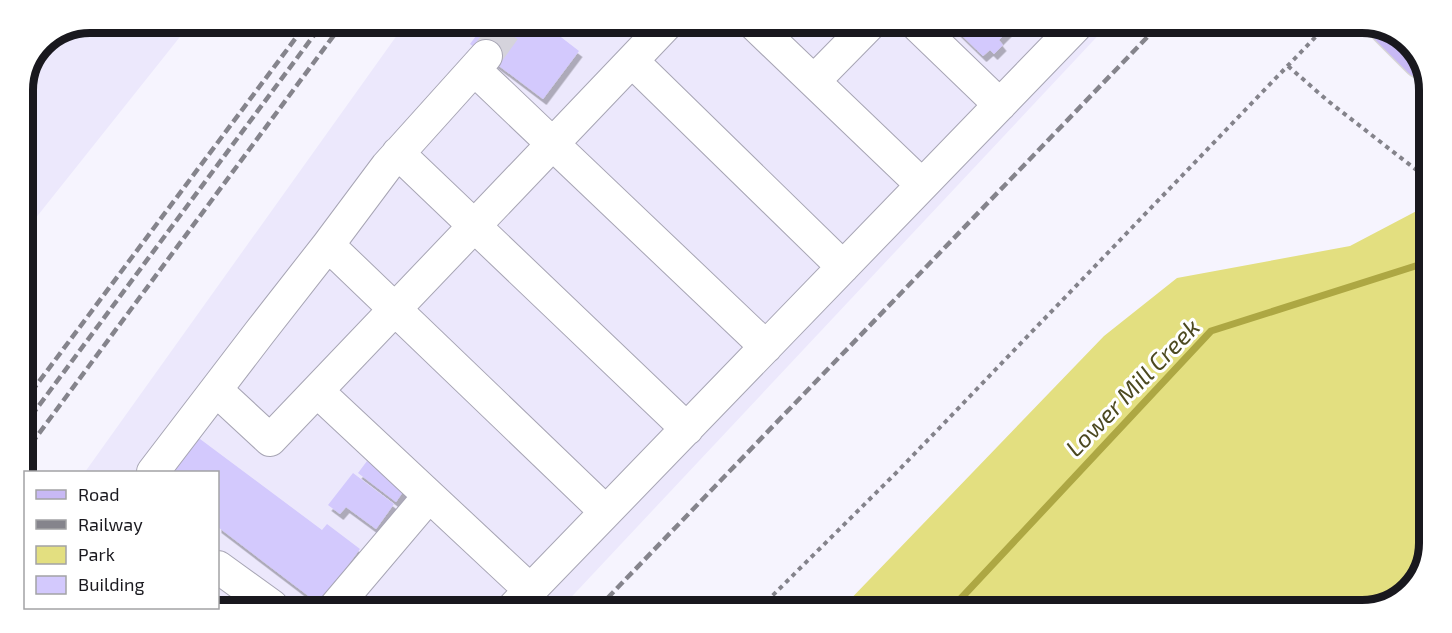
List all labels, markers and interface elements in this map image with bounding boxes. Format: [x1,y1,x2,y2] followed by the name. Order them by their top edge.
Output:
[1059,312,1205,462] water label: Lower Mill Creek
[24,471,219,609] legend
[78,483,119,505] text: Road
[78,513,143,535] text: Railway
[78,543,115,565] text: Park
[78,573,145,595] text: Building

